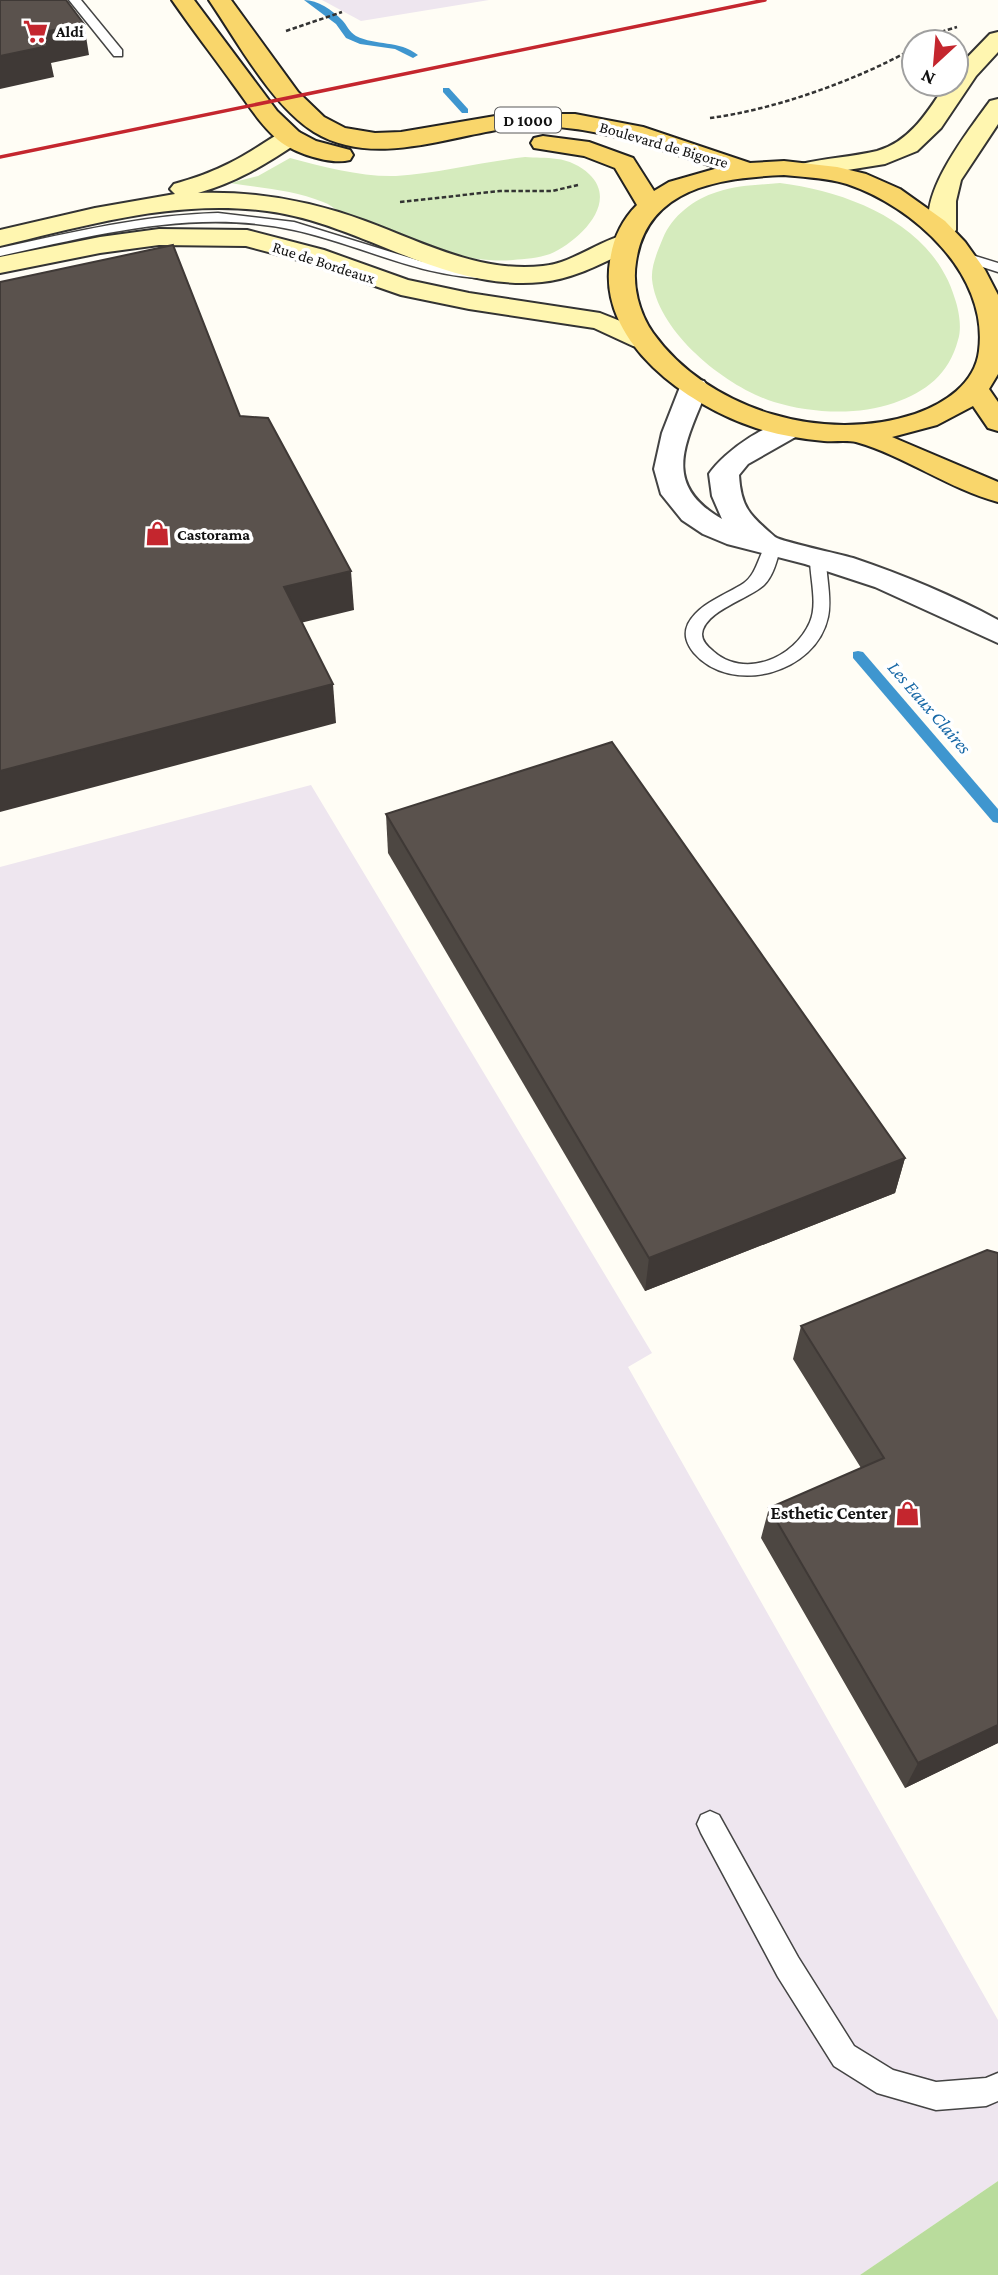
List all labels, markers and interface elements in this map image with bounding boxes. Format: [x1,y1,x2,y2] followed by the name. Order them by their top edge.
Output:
[22,17,50,45] supermarket icon: Aldi
[55,23,84,40] place label: Aldi
[900,28,970,98] north arrow
[917,66,938,90] text: N
[495,108,561,132] road number: D 1000
[597,118,730,172] street label: Boulevard de Bigorre
[271,238,378,287] street label: Rue de Bordeaux
[143,520,171,548] shop icon: Castorama
[177,526,250,543] place label: Castorama
[884,657,976,758] water label: Les Eaux Claires
[894,1499,922,1527] shop icon: Esthetic Center
[771,1503,888,1523] place label: Esthetic Center

